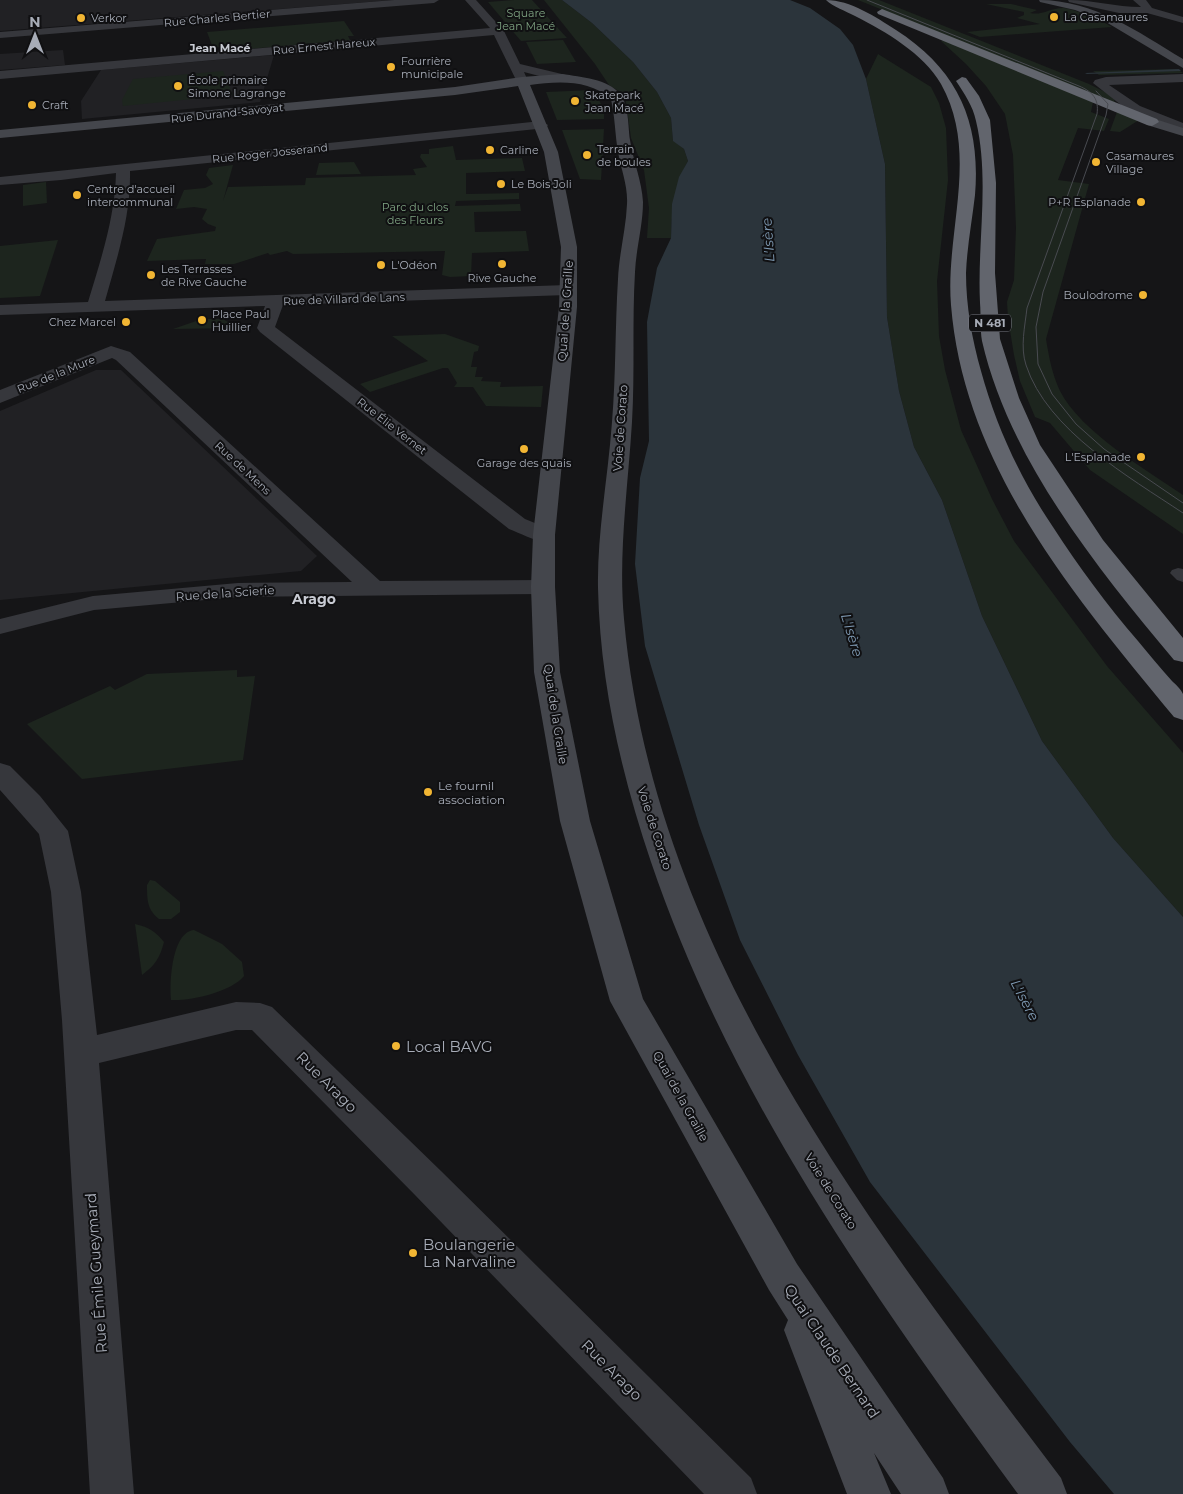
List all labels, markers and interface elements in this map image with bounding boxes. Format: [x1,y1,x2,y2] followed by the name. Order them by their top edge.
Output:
[163,6,271,30] street label: Rue Charles Bertier
[496,6,556,33] park label: Square Jean Macé
[10,10,60,60] north arrow
[1064,10,1148,24] place label: La Casamaures
[91,11,127,25] place label: Verkor
[1048,11,1060,23] marker: La Casamaures
[75,12,87,24] marker: Verkor
[29,13,41,31] text: N
[272,35,376,57] street label: Rue Ernest Hareux
[189,41,251,55] district label: Jean Macé
[401,54,463,81] place label: Fourrière municipale
[385,61,397,73] marker: Fourrière municipale
[188,73,286,100] place label: École primaire Simone Lagrange
[172,80,184,92] marker: École primaire Simone Lagrange
[584,88,644,115] place label: Skatepark Jean Macé
[569,95,581,107] marker: Skatepark Jean Macé
[42,98,69,112] place label: Craft
[26,99,38,111] marker: Craft
[170,100,284,126] street label: Rue Durand-Savoyat
[211,140,329,166] street label: Rue Roger Josserand
[597,142,651,169] place label: Terrain de boules
[500,143,539,157] place label: Carline
[484,144,496,156] marker: Carline
[581,149,593,161] marker: Terrain de boules
[1106,149,1175,176] place label: Casamaures Village
[1090,156,1102,168] marker: Casamaures Village
[511,177,572,191] place label: Le Bois Joli
[495,178,507,190] marker: Le Bois Joli
[87,182,175,209] place label: Centre d'accueil intercommunal
[71,189,83,201] marker: Centre d'accueil intercommunal
[1048,195,1131,209] place label: P+R Esplanade
[1135,196,1147,208] marker: P+R Esplanade
[382,200,449,227] park label: Parc du clos des Fleurs
[757,217,779,263] water label: L'Isère
[391,258,437,272] place label: L'Odéon
[496,258,508,270] marker: Rive Gauche
[375,259,387,271] marker: L'Odéon
[554,260,576,362] street label: Quai de la Graille
[161,262,247,289] place label: Les Terrasses de Rive Gauche
[145,269,157,281] marker: Les Terrasses de Rive Gauche
[468,271,537,285] place label: Rive Gauche
[1064,288,1133,302] place label: Boulodrome
[1137,289,1149,301] marker: Boulodrome
[283,290,406,308] street label: Rue de Villard de Lans
[212,307,270,334] place label: Place Paul Huillier
[196,314,208,326] marker: Place Paul Huillier
[969,314,1011,332] road number: N 481
[49,315,116,329] place label: Chez Marcel
[120,316,132,328] marker: Chez Marcel
[15,352,97,396] street label: Rue de la Mure
[609,384,631,472] street label: Voie de Corato
[354,395,430,458] street label: Rue Élie Vernet
[212,438,274,498] street label: Rue de Mens
[518,443,530,455] marker: Garage des quais
[1065,450,1131,464] place label: L'Esplanade
[1135,451,1147,463] marker: L'Esplanade
[477,456,572,470] place label: Garage des quais
[175,582,275,604] street label: Rue de la Scierie
[291,590,336,608] district label: Arago
[837,611,867,659] water label: L'Isère
[541,663,571,765] street label: Quai de la Graille
[438,778,505,807] place label: Le fournil association
[634,784,676,872] street label: Voie de Corato
[422,786,434,798] marker: Le fournil association
[1007,976,1043,1024] water label: L'Isère
[406,1037,493,1056] place label: Local BAVG
[390,1040,402,1052] marker: Local BAVG
[292,1047,362,1117] street label: Rue Arago
[650,1048,712,1144] street label: Quai de la Graille
[802,1150,860,1232] street label: Voie de Corato
[81,1192,111,1354] street label: Rue Émile Gueymard
[423,1235,516,1271] place label: Boulangerie La Narvaline
[407,1247,419,1259] marker: Boulangerie La Narvaline
[780,1280,884,1422] street label: Quai Claude Bernard
[577,1335,647,1405] street label: Rue Arago

